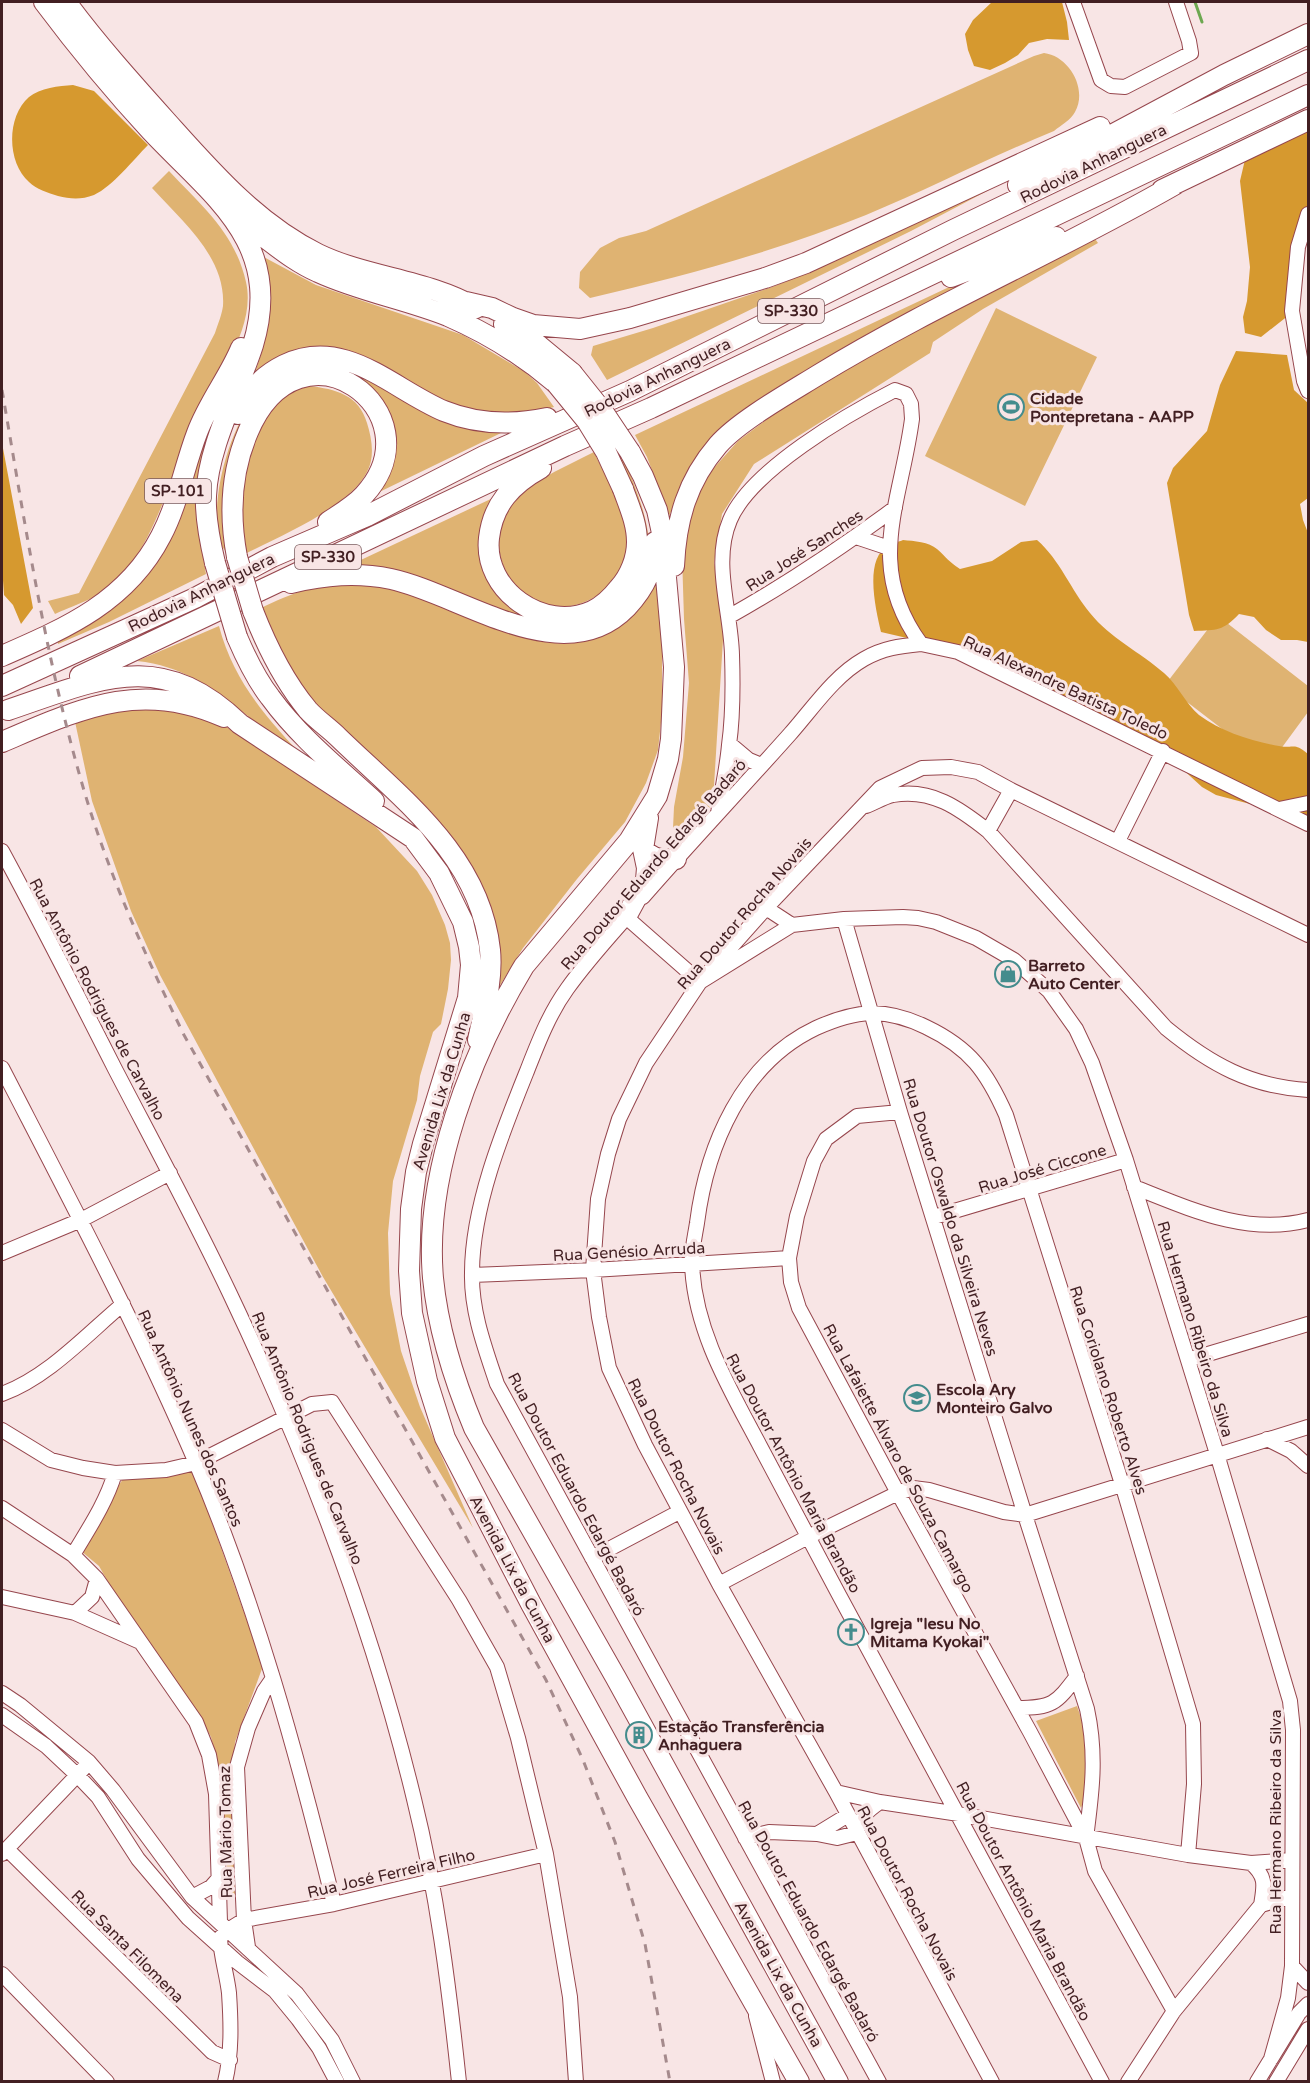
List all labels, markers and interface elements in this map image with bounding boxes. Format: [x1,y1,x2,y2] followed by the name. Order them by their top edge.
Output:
[1017,120,1170,208] street label: Rodovia Anhanguera
[758,299,824,323] road number: SP-330
[581,334,734,422] street label: Rodovia Anhanguera
[1030,389,1194,427] place label: Cidade Pontepretana - AAPP
[996,392,1026,422] sports icon: Cidade Pontepretana - AAPP
[145,479,211,503] road number: SP-101
[742,505,867,596] street label: Rua José Sanches
[295,545,361,569] road number: SP-330
[125,549,278,637] street label: Rodovia Anhanguera
[960,632,1171,744] street label: Rua Alexandre Batista Toledo
[557,755,751,974] street label: Rua Doutor Eduardo Edargé Badaró
[673,833,816,994] street label: Rua Doutor Rocha Novais
[25,875,170,1124] street label: Rua Antônio Rodrigues de Carvalho
[1028,956,1121,994] place label: Barreto Auto Center
[993,959,1023,989] shop icon: Barreto Auto Center
[408,1010,476,1173] street label: Avenida Lix da Cunha
[898,1076,1002,1359] street label: Rua Doutor Oswaldo da Silveira Neves
[976,1140,1109,1198] street label: Rua José Ciccone
[1153,1219,1238,1440] street label: Rua Hermano Ribeiro da Silva
[552,1238,706,1266] street label: Rua Genésio Arruda
[1065,1283,1151,1497] street label: Rua Coriolano Roberto Alves
[133,1307,247,1530] street label: Rua Antônio Nunes dos Santos
[247,1309,367,1568] street label: Rua Antônio Rodrigues de Carvalho
[818,1321,978,1596] street label: Rua Lafaiette Álvaro de Souza Camargo
[721,1350,865,1597] street label: Rua Doutor Antônio Maria Brandão
[503,1369,649,1620] street label: Rua Doutor Eduardo Edargé Badaró
[623,1375,729,1558] street label: Rua Doutor Rocha Novais
[936,1380,1053,1418] place label: Escola Ary Monteiro Galvo
[902,1383,932,1413] school or university icon: Escola Ary Monteiro Galvo
[465,1492,559,1647] street label: Avenida Lix da Cunha
[870,1614,989,1652] place label: Igreja "Iesu No Mitama Kyokai"
[836,1617,866,1647] church icon: Igreja "Iesu No Mitama Kyokai"
[1266,1709,1286,1935] street label: Rua Hermano Ribeiro da Silva
[658,1717,824,1755] place label: Estação Transferência Anhaguera
[624,1720,654,1750] building icon: Estação Transferência Anhaguera
[215,1765,237,1899] street label: Rua Mário Tomaz
[951,1778,1095,2025] street label: Rua Doutor Antônio Maria Brandão
[733,1797,883,2046] street label: Rua Doutor Eduardo Edargé Badaró
[852,1803,962,1984] street label: Rua Doutor Rocha Novais
[305,1845,477,1903] street label: Rua José Ferreira Filho
[67,1886,188,2007] street label: Rua Santa Filomena
[730,1898,827,2051] street label: Avenida Lix da Cunha

